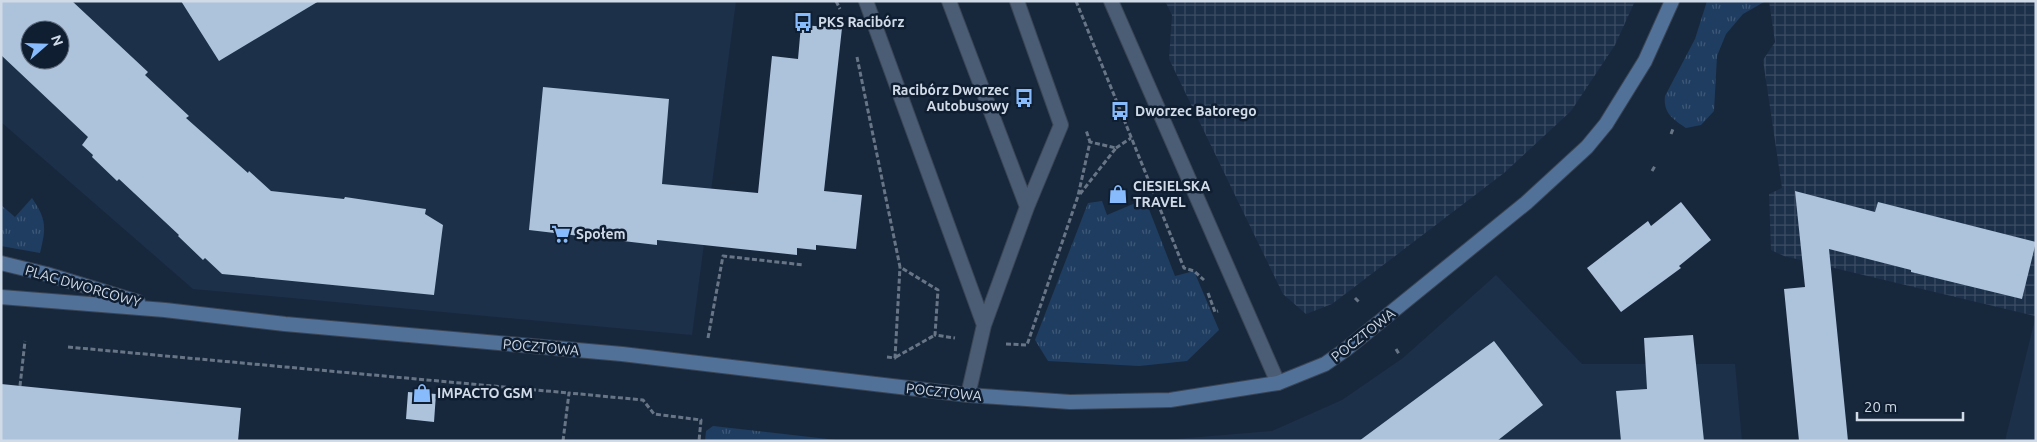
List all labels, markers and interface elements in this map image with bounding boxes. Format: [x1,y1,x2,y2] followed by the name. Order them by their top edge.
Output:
[792,11,814,33] bus stop icon: PKS Racibórz
[818,14,904,30] place label: PKS Racibórz
[20,20,70,70] north arrow
[48,33,67,48] text: N
[892,82,1010,114] place label: Racibórz Dworzec Autobusowy
[1013,87,1035,109] bus stop icon: Racibórz Dworzec Autobusowy
[1109,100,1131,122] bus stop icon: Dworzec Batorego
[1135,103,1257,119] place label: Dworzec Batorego
[1133,178,1211,210] place label: CIESIELSKA TRAVEL
[1107,183,1129,205] shop icon: CIESIELSKA TRAVEL
[550,223,572,245] supermarket icon: Społem
[576,226,626,242] place label: Społem
[23,262,143,310] street label: PLAC DWORCOWY
[1328,305,1398,365] street label: POCZTOWA
[502,336,580,358] street label: POCZTOWA
[905,380,983,404] street label: POCZTOWA
[411,382,433,404] shop icon: IMPACTO GSM
[437,385,533,401] place label: IMPACTO GSM
[1857,390,1963,422] scale bar
[1864,398,1897,415] text: 20 m

